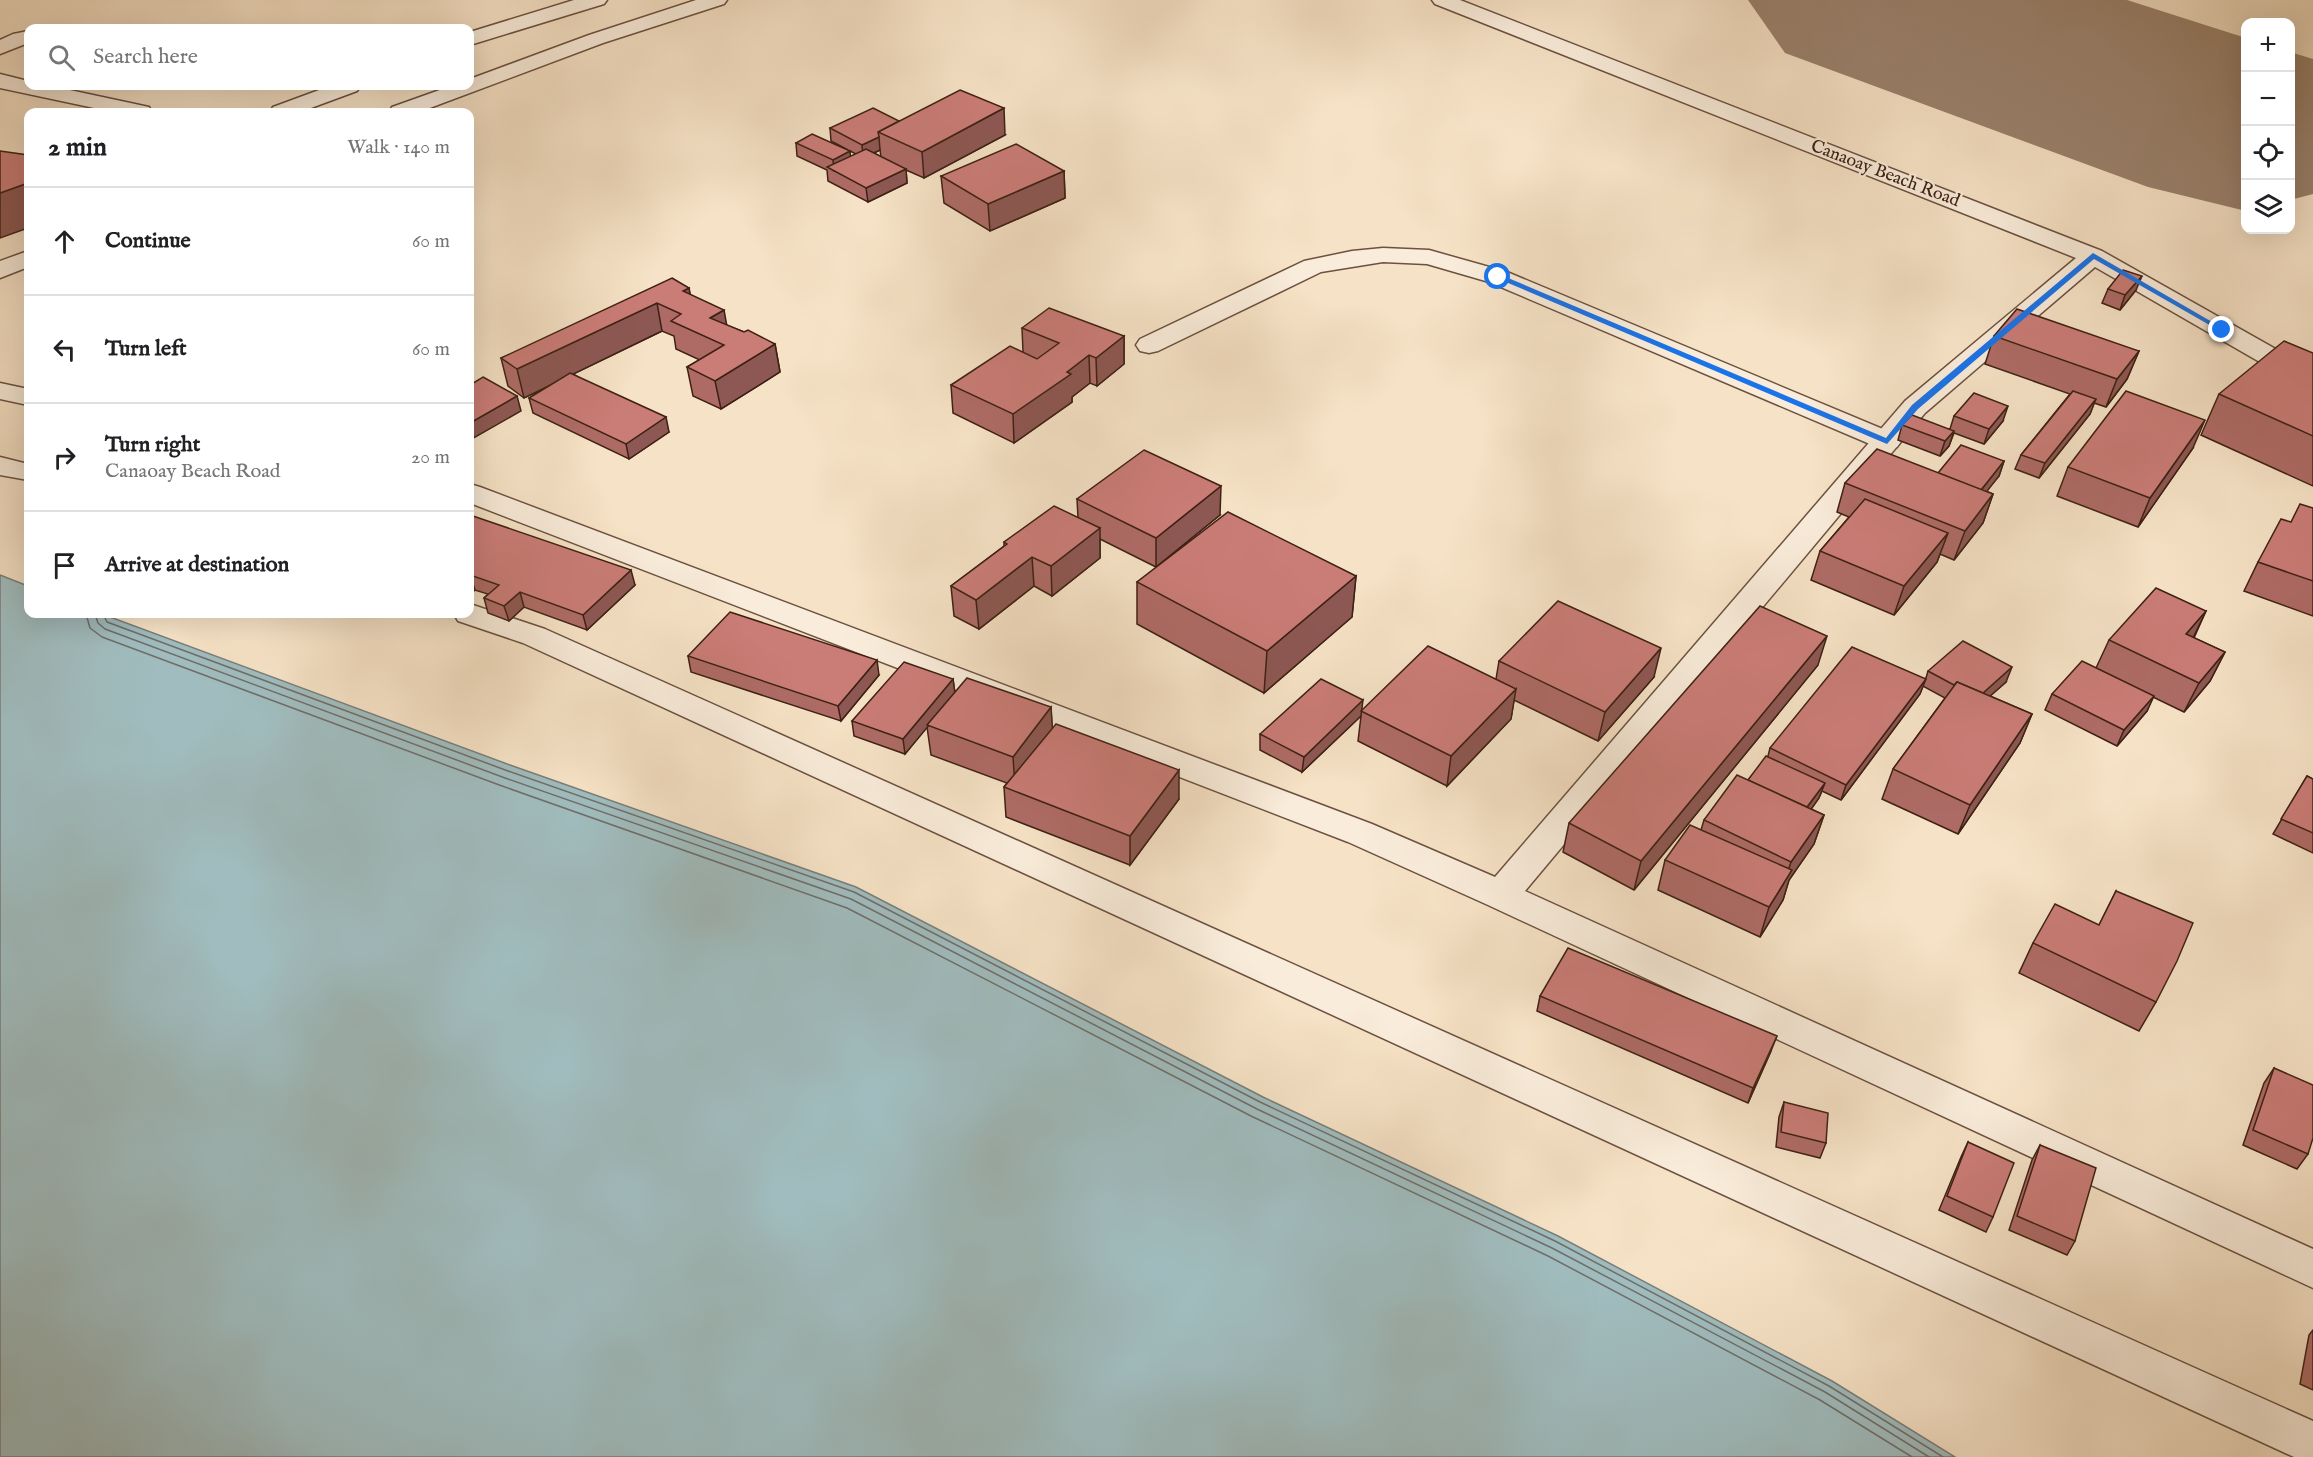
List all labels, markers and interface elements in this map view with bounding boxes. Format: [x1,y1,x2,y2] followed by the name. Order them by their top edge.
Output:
[2241,18,2295,234] map controls
[2241,18,2295,72] button: +
[24,24,474,90] search box
[45,41,78,74] icon: search
[93,43,198,71] text: Search here
[2241,72,2295,126] button: −
[2241,126,2295,180] button: locate
[48,131,107,164] text: 2 min
[347,135,450,160] text: Walk · 140 m
[1807,135,1963,213] street label: Canaoay Beach Road
[2241,180,2295,234] button: layers
[48,225,81,258] icon: ahead
[105,227,191,255] text: Continue
[412,229,450,254] text: 60 m
[1484,263,1510,289] route start
[2208,316,2234,342] route end
[48,333,81,366] icon: left
[105,335,187,363] text: Turn left
[412,337,450,362] text: 60 m
[105,431,200,459] text: Turn right
[48,441,81,474] icon: right
[411,445,450,470] text: 20 m
[105,459,281,484] text: Canaoay Beach Road
[48,549,81,582] icon: arrive
[105,551,289,579] text: Arrive at destination

